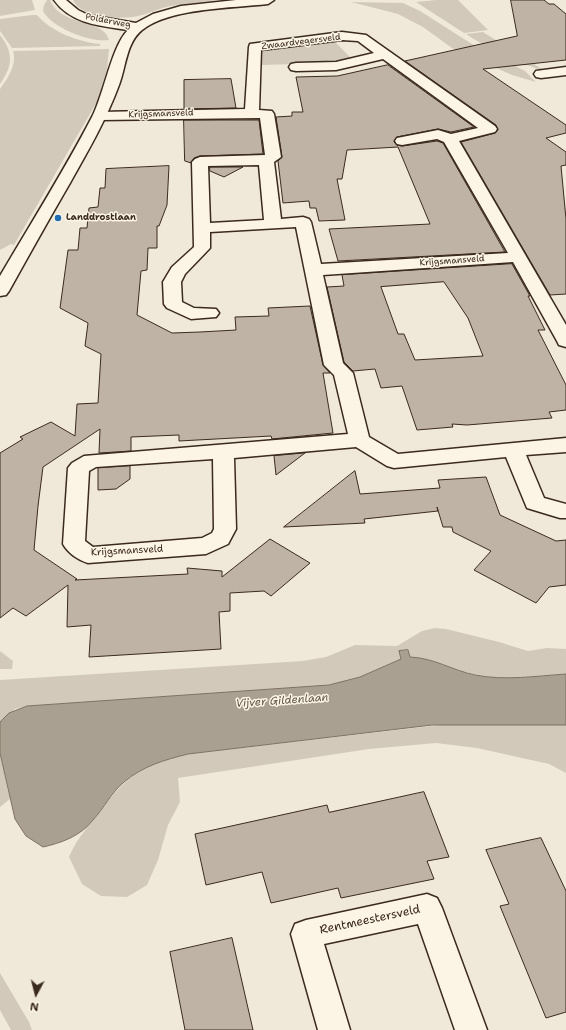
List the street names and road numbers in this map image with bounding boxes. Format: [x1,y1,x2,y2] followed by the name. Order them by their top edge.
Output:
[84,11,132,31] street label: Polderweg
[261,32,341,52] street label: Zwaardvegersveld
[128,107,194,121] street label: Krijgsmansveld
[419,253,485,269] street label: Krijgsmansveld
[91,543,163,559] street label: Krijgsmansveld
[318,902,422,938] street label: Rentmeestersveld

